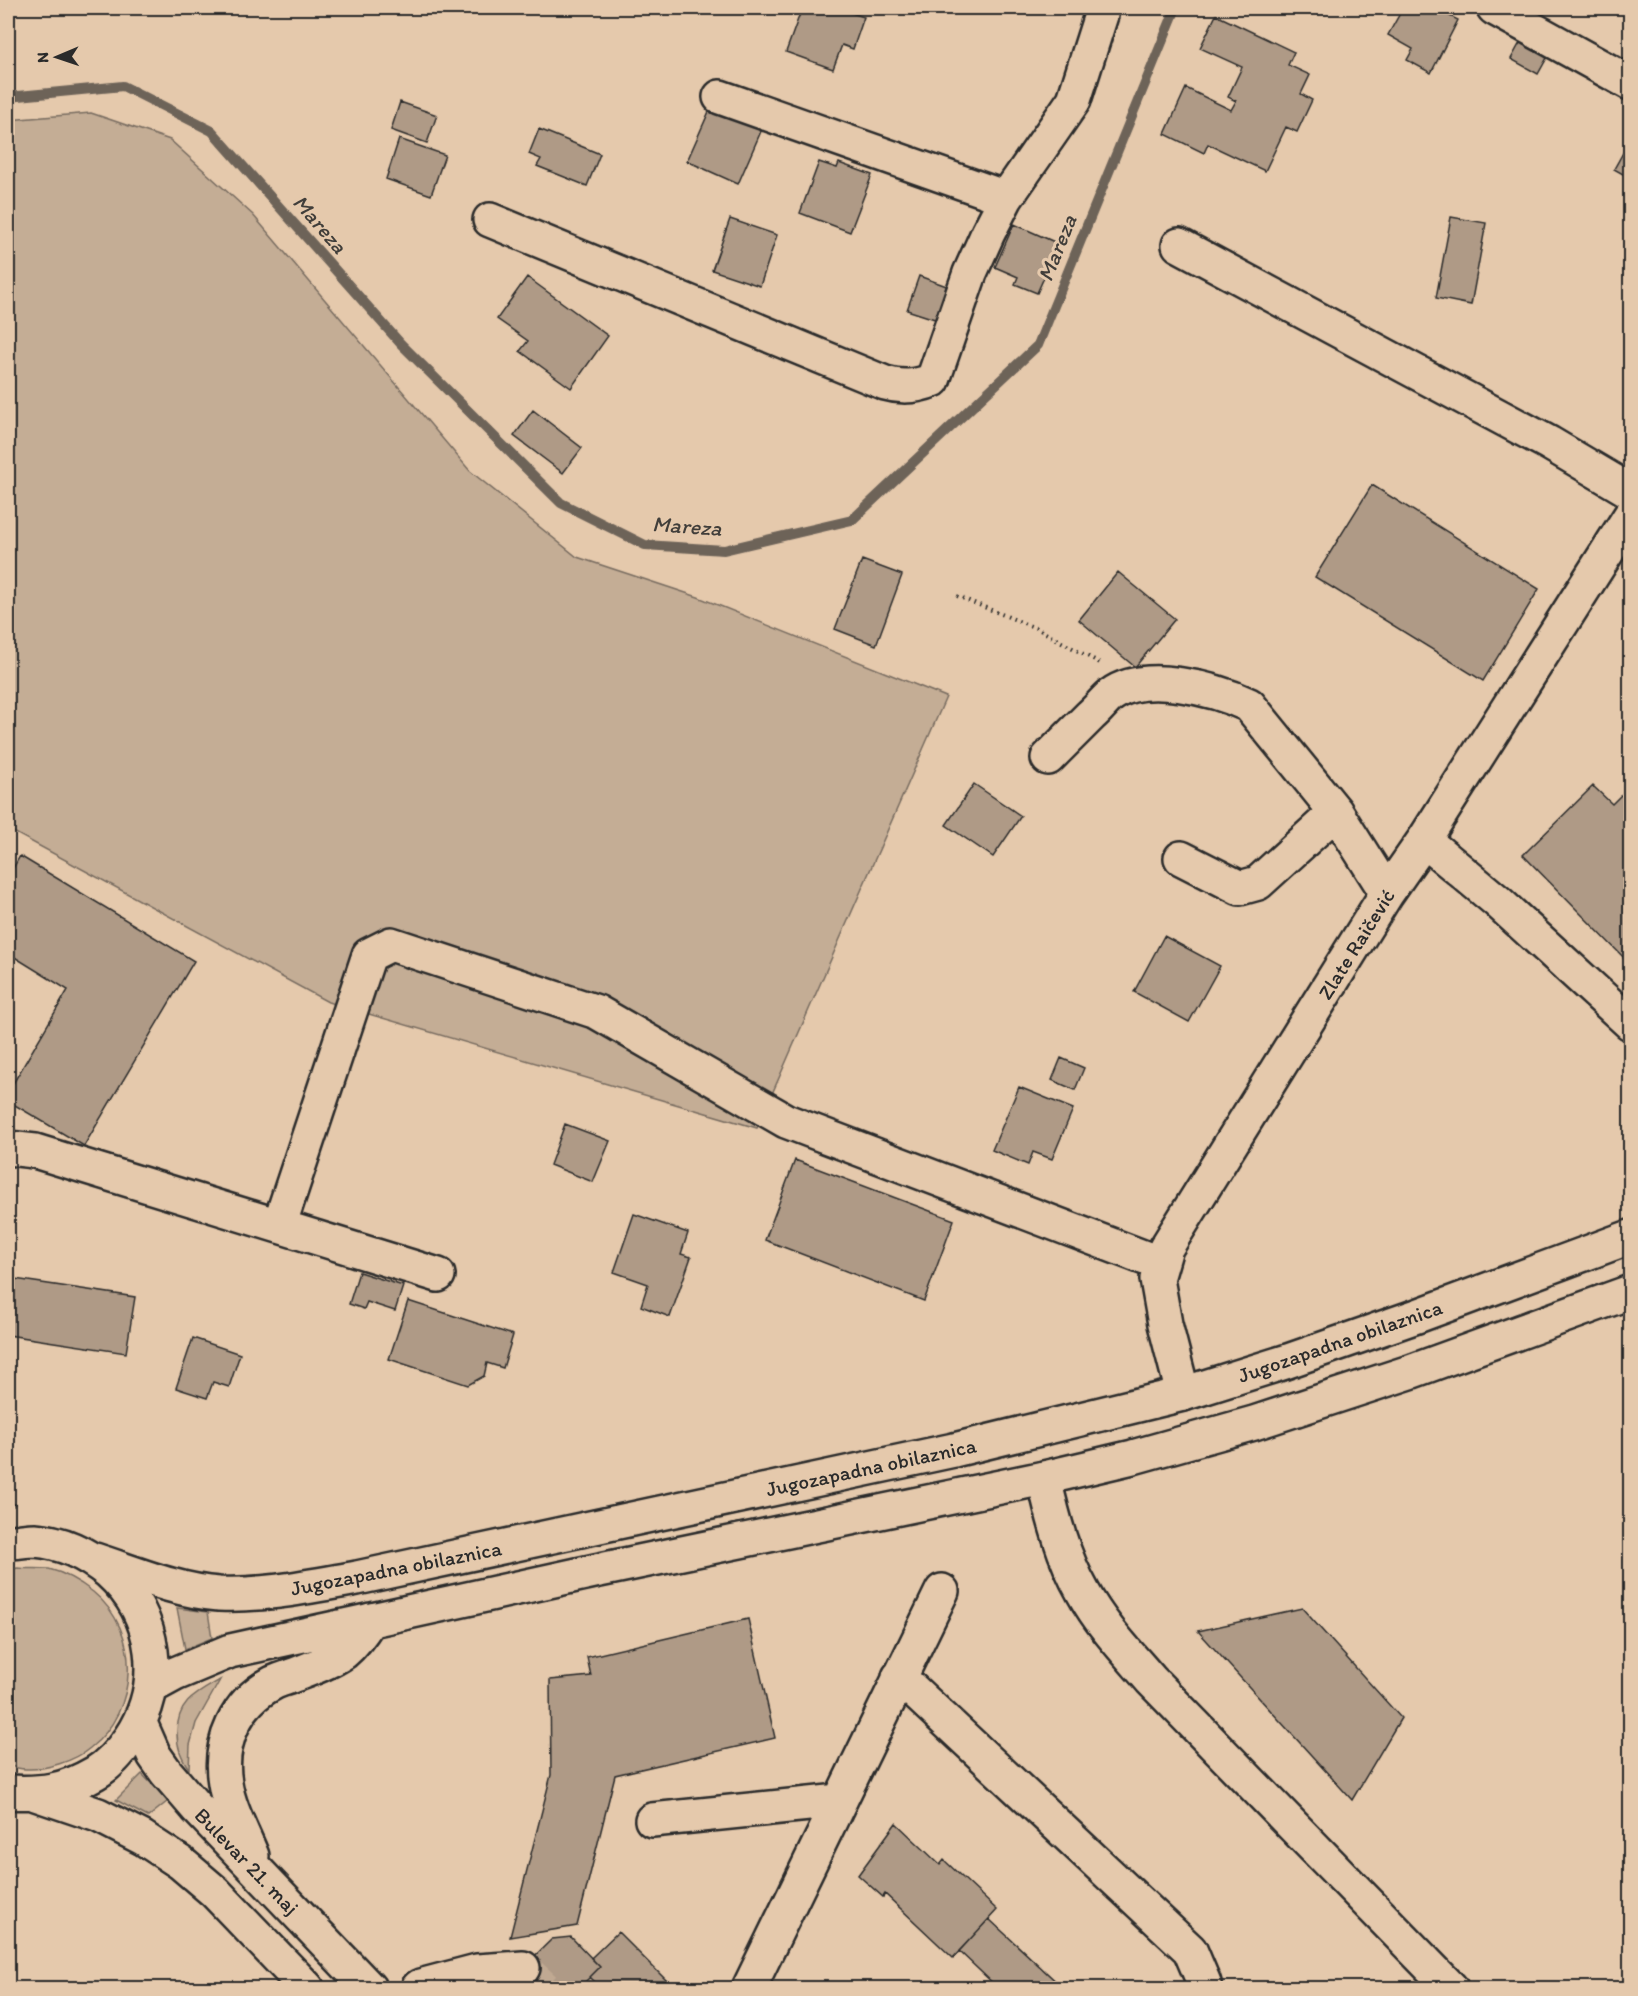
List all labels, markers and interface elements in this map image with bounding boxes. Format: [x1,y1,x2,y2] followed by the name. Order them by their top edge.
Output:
[27,27,87,87] north arrow
[33,52,52,63] text: N
[287,189,353,259] water label: Mareza
[1031,210,1083,285] water label: Mareza
[651,510,723,542] water label: Mareza
[1312,884,1400,1004] street label: Zlate Raičević
[1235,1294,1445,1388] street label: Jugozapadna obilaznica
[764,1432,979,1502] street label: Jugozapadna obilaznica
[288,1535,504,1601] street label: Jugozapadna obilaznica
[190,1802,304,1920] street label: Bulevar 21. maj

